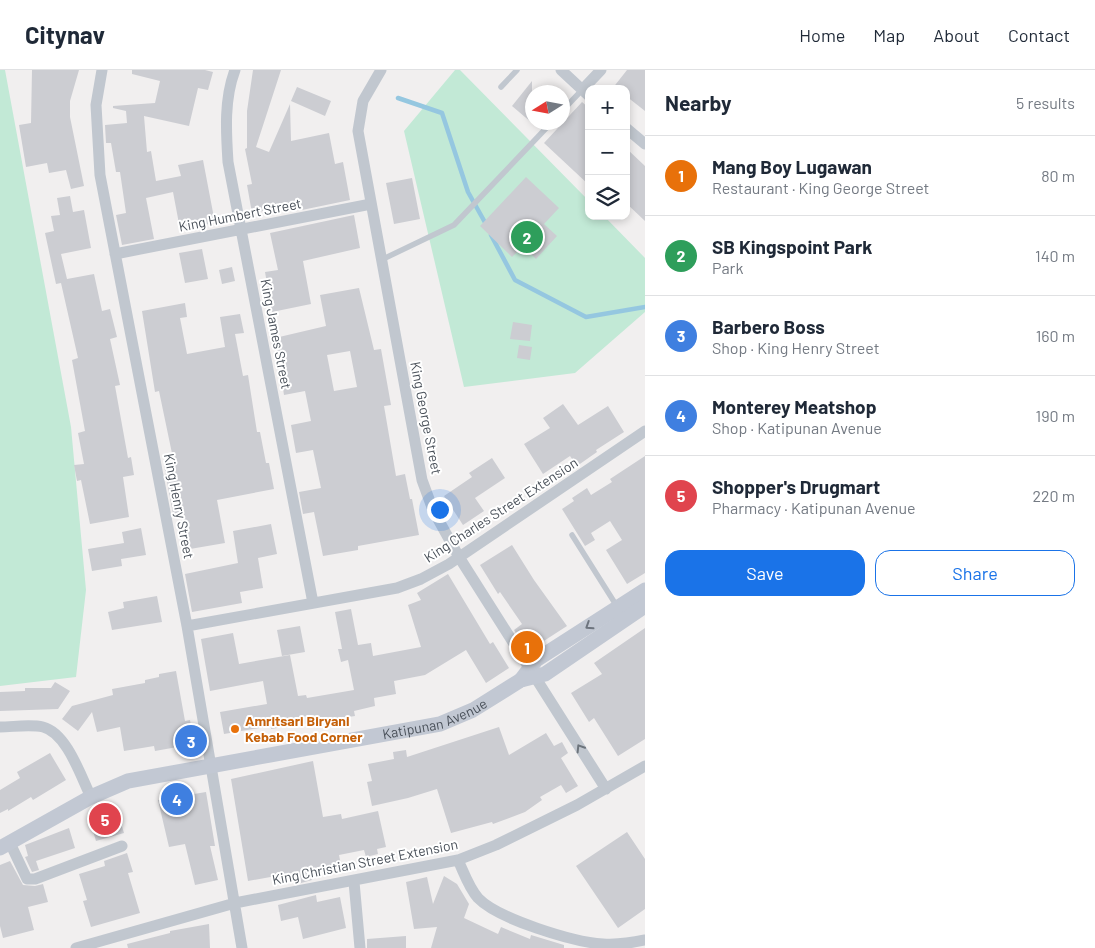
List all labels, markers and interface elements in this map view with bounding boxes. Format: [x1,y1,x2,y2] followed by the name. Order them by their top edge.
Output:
[25,20,105,49] text: Citynav
[799,24,845,46] text: Home
[873,24,905,46] text: Map
[933,24,980,46] text: About
[1008,24,1070,46] text: Contact
[525,85,570,130] north arrow
[585,85,630,220] map controls
[585,85,630,130] button: +
[665,90,731,115] text: Nearby
[1016,93,1075,112] text: 5 results
[585,130,630,175] button: −
[712,155,872,178] text: Mang Boy Lugawan
[678,166,684,185] text: 1
[1041,166,1075,185] text: 80 m
[585,175,630,220] button: layers
[712,178,929,197] text: Restaurant · King George Street
[177,194,303,235] street label: King Humbert Street
[511,218,543,256] pin: 2
[712,235,872,258] text: SB Kingspoint Park
[677,246,685,265] text: 2
[1035,246,1075,265] text: 140 m
[712,258,743,277] text: Park
[257,277,295,390] street label: King James Street
[712,315,825,338] text: Barbero Boss
[677,326,685,345] text: 3
[1036,326,1075,345] text: 160 m
[712,338,880,357] text: Shop · King Henry Street
[407,360,446,476] street label: King George Street
[712,395,876,418] text: Monterey Meatshop
[676,406,686,425] text: 4
[1036,406,1075,425] text: 190 m
[712,418,882,437] text: Shop · Katipunan Avenue
[161,452,198,560] street label: King Henry Street
[421,453,581,566] street label: King Charles Street Extension
[712,475,880,498] text: Shopper's Drugmart
[677,486,685,505] text: 5
[1032,486,1075,505] text: 220 m
[427,497,453,523] your location
[712,498,916,517] text: Pharmacy · Katipunan Avenue
[665,550,865,596] button: Save
[875,550,1075,596] button: Share
[586,620,595,629] one-way arrow
[511,628,543,666] pin: 1
[381,694,490,742] street label: Katipunan Avenue
[245,712,363,745] place label: Amritsari Biryani Kebab Food Corner
[175,722,207,760] pin: 3
[229,723,241,735] marker: Amritsari Biryani Kebab Food Corner
[577,744,586,753] one-way arrow
[161,780,193,818] pin: 4
[89,800,121,838] pin: 5
[270,835,459,888] street label: King Christian Street Extension

